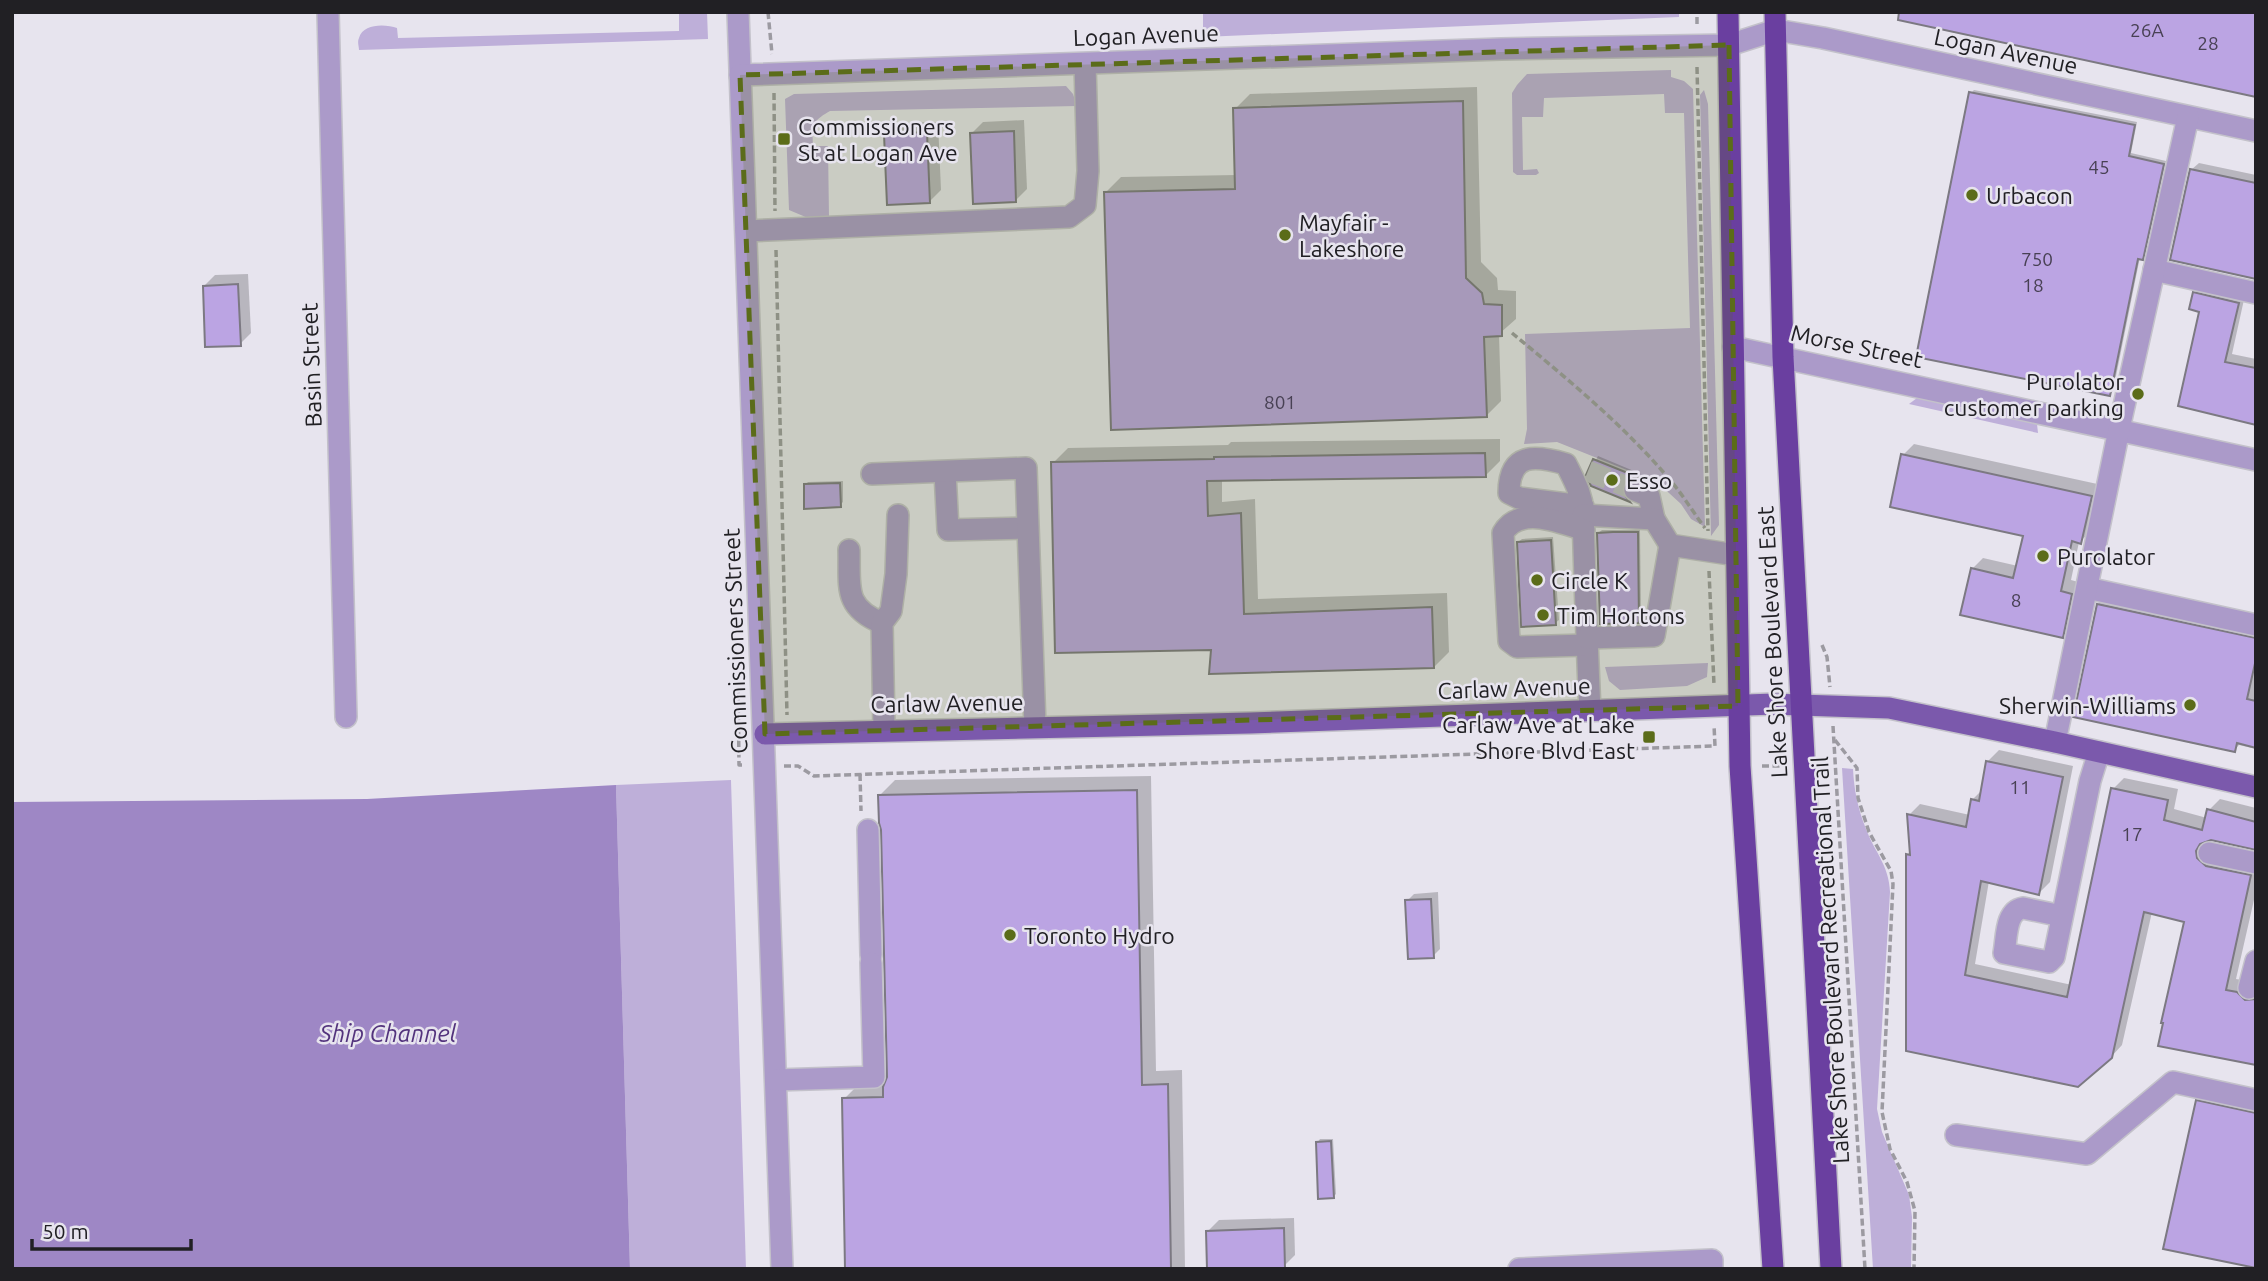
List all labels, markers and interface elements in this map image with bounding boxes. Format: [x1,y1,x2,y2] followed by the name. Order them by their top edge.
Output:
[2130,19,2165,41] house number: 26A
[1073,20,1219,50] street label: Logan Avenue
[1932,24,2080,78] street label: Logan Avenue
[2197,32,2219,54] house number: 28
[798,114,958,165] place label: Commissioners St at Logan Ave
[776,131,792,147] marker: Commissioners St at Logan Ave
[2088,156,2110,178] house number: 45
[1986,183,2073,208] place label: Urbacon
[1964,187,1980,203] marker: Urbacon
[1299,210,1404,261] place label: Mayfair - Lakeshore
[1277,227,1293,243] marker: Mayfair - Lakeshore
[2021,248,2053,270] house number: 750
[2022,274,2044,296] house number: 18
[296,302,326,428] street label: Basin Street
[1789,320,1925,372] street label: Morse Street
[1944,369,2124,420] place label: Purolator customer parking
[2130,386,2146,402] marker: Purolator customer parking
[1264,391,1296,413] house number: 801
[1626,468,1672,493] place label: Esso
[1604,472,1620,488] marker: Esso
[1752,505,1792,779] street label: Lake Shore Boulevard East
[719,528,751,754] street label: Commissioners Street
[2057,544,2155,569] place label: Purolator
[2035,548,2051,564] marker: Purolator
[1551,568,1628,593] place label: Circle K
[1529,572,1545,588] marker: Circle K
[2011,589,2021,611] house number: 8
[1557,603,1685,628] place label: Tim Hortons
[1535,607,1551,623] marker: Tim Hortons
[1437,673,1591,703] street label: Carlaw Avenue
[870,689,1024,717] street label: Carlaw Avenue
[1999,693,2176,718] place label: Sherwin-Williams
[2182,697,2198,713] marker: Sherwin-Williams
[1442,712,1635,763] place label: Carlaw Ave at Lake Shore Blvd East
[1641,729,1657,745] marker: Carlaw Ave at Lake Shore Blvd East
[1807,756,1853,1164] street label: Lake Shore Boulevard Recreational Trail
[2009,776,2031,798] house number: 11
[2121,823,2143,845] house number: 17
[1024,923,1175,948] place label: Toronto Hydro
[1002,927,1018,943] marker: Toronto Hydro
[319,1020,457,1047] water label: Ship Channel
[32,1208,191,1252] scale bar
[42,1219,89,1243] text: 50 m

